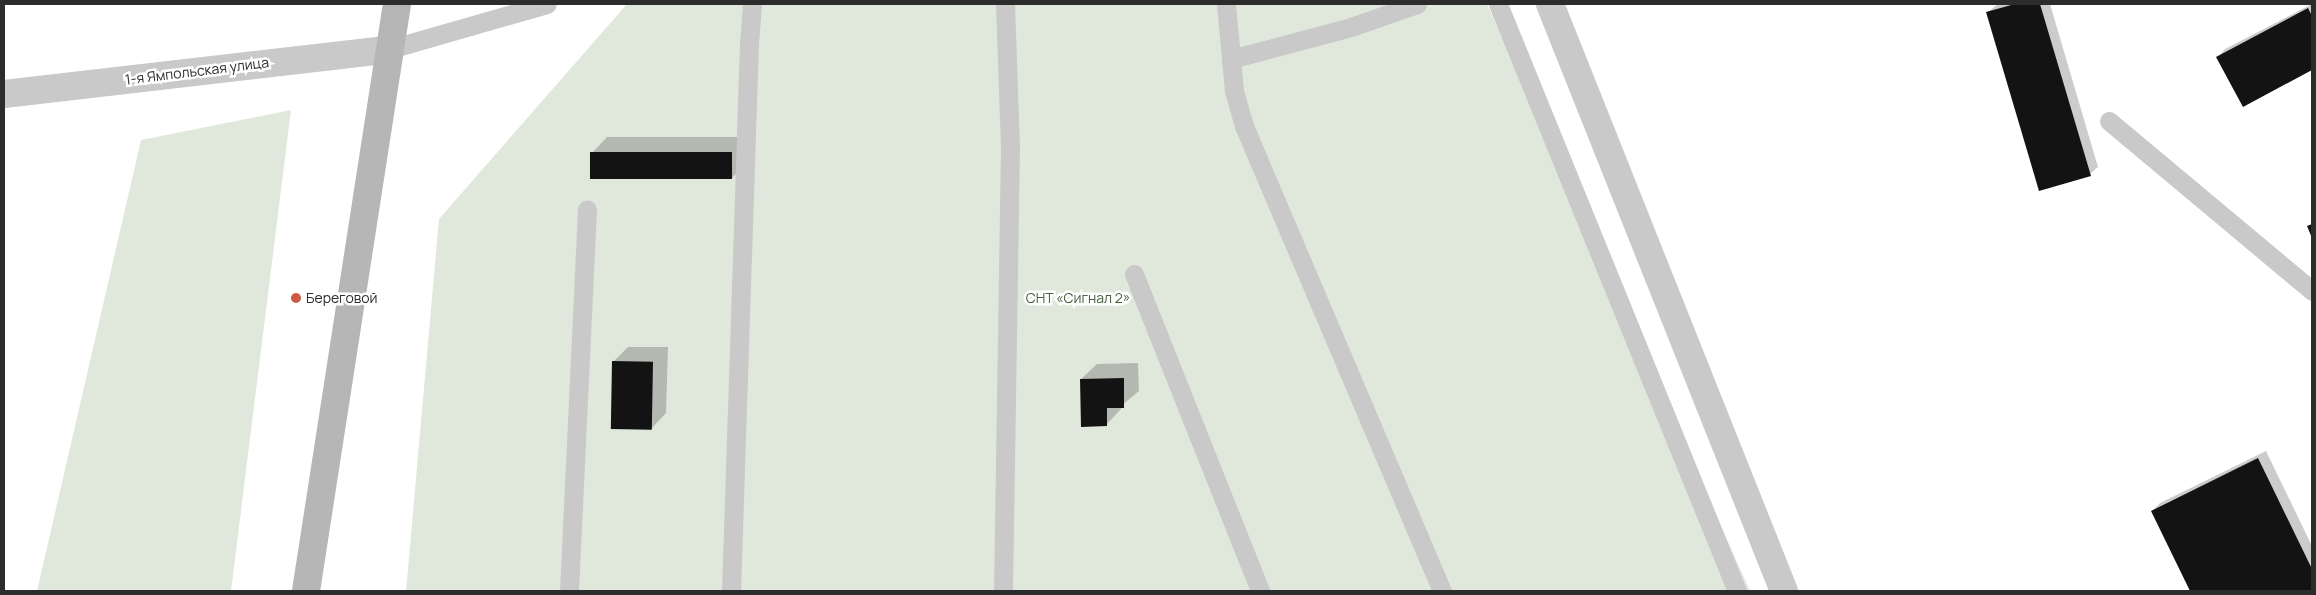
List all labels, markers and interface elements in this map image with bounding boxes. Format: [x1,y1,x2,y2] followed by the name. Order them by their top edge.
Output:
[124,54,270,88] street label: 1-я Ямпольская улица
[306,290,378,306] place label: Береговой
[1025,290,1131,306] park label: СНТ «Сигнал 2»
[290,292,302,304] marker: Береговой

